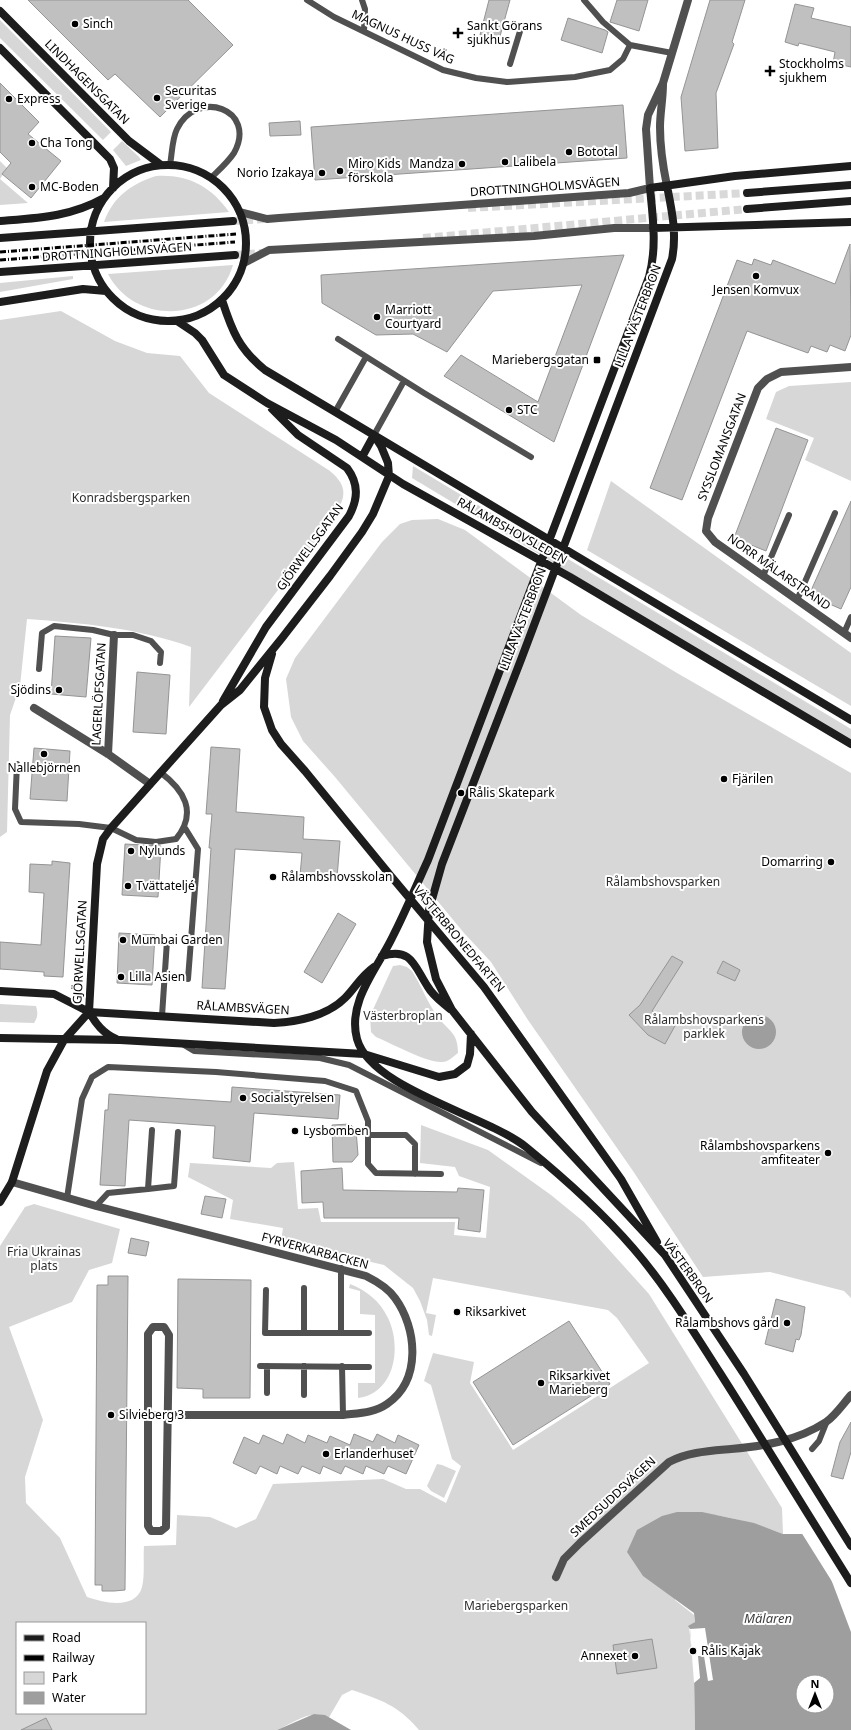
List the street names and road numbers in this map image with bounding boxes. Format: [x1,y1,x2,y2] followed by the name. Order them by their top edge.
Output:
[349,5,457,68] street label: MAGNUS HUSS VÄG
[41,35,134,128] street label: LINDHAGENSGATAN
[469,173,621,200] street label: DROTTNINGHOLMSVÄGEN
[41,238,193,265] street label: DROTTNINGHOLMSVÄGEN
[610,262,665,370] street label: LILLA VÄSTERBRON
[693,390,750,503] street label: SYSSLOMANSGATAN
[454,493,571,568] street label: RÅLAMBSHOVSLEDEN
[272,500,347,594] street label: GJÖRWELLSGATAN
[724,529,835,614] street label: NORR MÄLARSTRAND
[495,565,550,673] street label: LILLA VÄSTERBRON
[87,642,110,746] street label: LAGERLÖFSGATAN
[410,882,509,996] street label: VÄSTERBRONEDFARTEN
[68,900,91,1004] street label: GJÖRWELLSGATAN
[196,997,290,1018] street label: RÅLAMBSVÄGEN
[260,1228,371,1273] street label: FYRVERKARBACKEN
[659,1235,717,1306] street label: VÄSTERBRON
[566,1453,659,1541] street label: SMEDSUDDSVÄGEN

